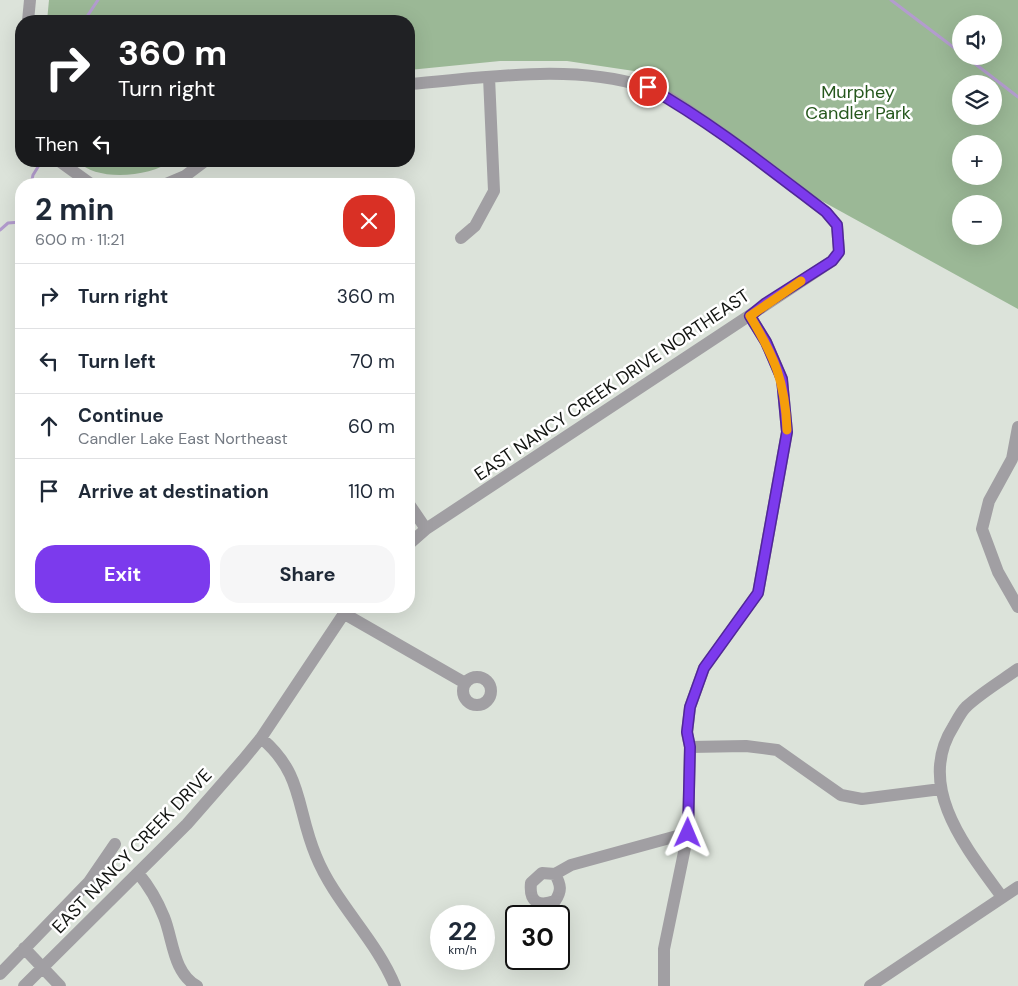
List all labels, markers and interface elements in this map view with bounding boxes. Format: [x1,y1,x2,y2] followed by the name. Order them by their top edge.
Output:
[952,15,1002,245] map controls
[952,15,1002,65] button: sound
[118,30,227,76] text: 360 m
[35,35,100,100] icon: right
[627,66,669,108] pin
[634,73,662,101] icon: arrive
[118,74,215,103] text: Turn right
[952,75,1002,125] button: layers
[805,80,911,125] park label: Murphey Candler Park
[88,130,116,158] icon: left
[35,132,78,157] text: Then
[952,135,1002,185] button: +
[35,190,114,229] text: 2 min
[343,195,395,247] button: close
[952,195,1002,245] button: −
[35,229,125,250] text: 600 m · 11:21
[35,282,63,310] icon: right
[78,284,168,309] text: Turn right
[337,284,395,309] text: 360 m
[470,284,754,486] street label: EAST NANCY CREEK DRIVE NORTHEAST
[35,347,63,375] icon: left
[78,349,156,374] text: Turn left
[350,349,395,374] text: 70 m
[78,403,164,428] text: Continue
[35,412,63,440] icon: ahead
[348,414,395,439] text: 60 m
[78,428,288,449] text: Candler Lake East Northeast
[35,477,63,505] icon: arrive
[78,479,269,504] text: Arrive at destination
[348,479,395,504] text: 110 m
[35,545,210,603] button: Exit
[220,545,395,603] button: Share
[47,763,217,939] street label: EAST NANCY CREEK DRIVE
[661,806,713,858] position arrow
[505,905,570,970] speed limit sign: 30
[448,915,477,948] text: 22
[448,942,477,958] text: km/h

